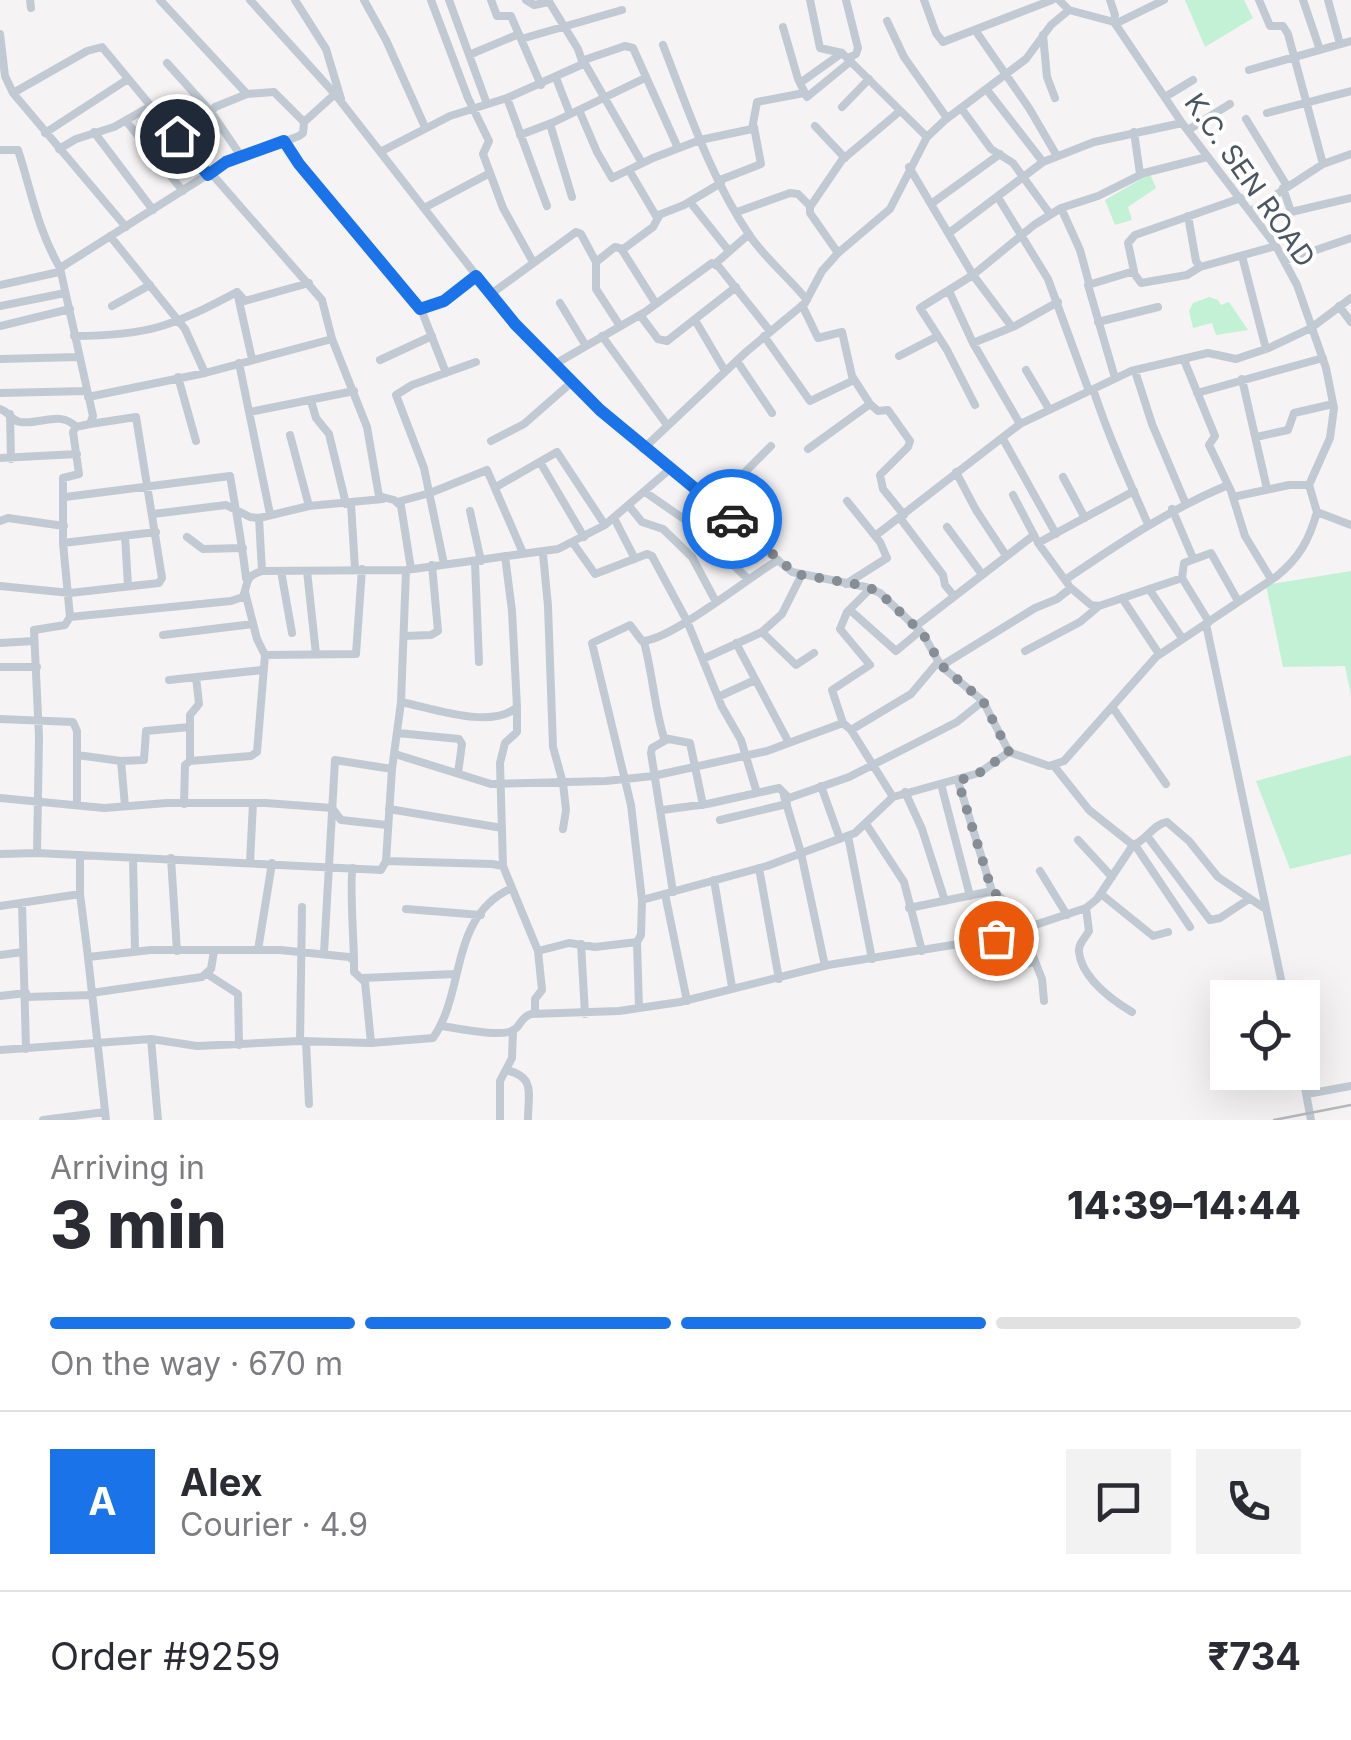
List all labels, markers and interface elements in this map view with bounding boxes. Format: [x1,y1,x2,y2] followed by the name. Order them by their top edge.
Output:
[1178,87,1322,273] street label: K.C. SEN ROAD
[135,94,220,179] pin
[150,109,205,164] icon: home
[682,469,782,569] courier
[705,492,760,547] icon: car
[954,896,1039,981] pin
[969,911,1024,966] icon: bag
[1210,980,1320,1090] map controls
[1210,980,1320,1090] button: locate
[50,1148,205,1187] text: Arriving in
[1067,1182,1301,1228] text: 14:39–14:44
[50,1185,227,1264] text: 3 min
[50,1344,343,1383] text: On the way · 670 m
[1066,1449,1171,1554] button: chat
[1196,1449,1301,1554] button: phone
[180,1459,263,1505] text: Alex
[88,1478,117,1524] text: A
[180,1505,368,1544] text: Courier · 4.9
[50,1633,281,1679] text: Order #9259
[1208,1633,1301,1679] text: ₹734

